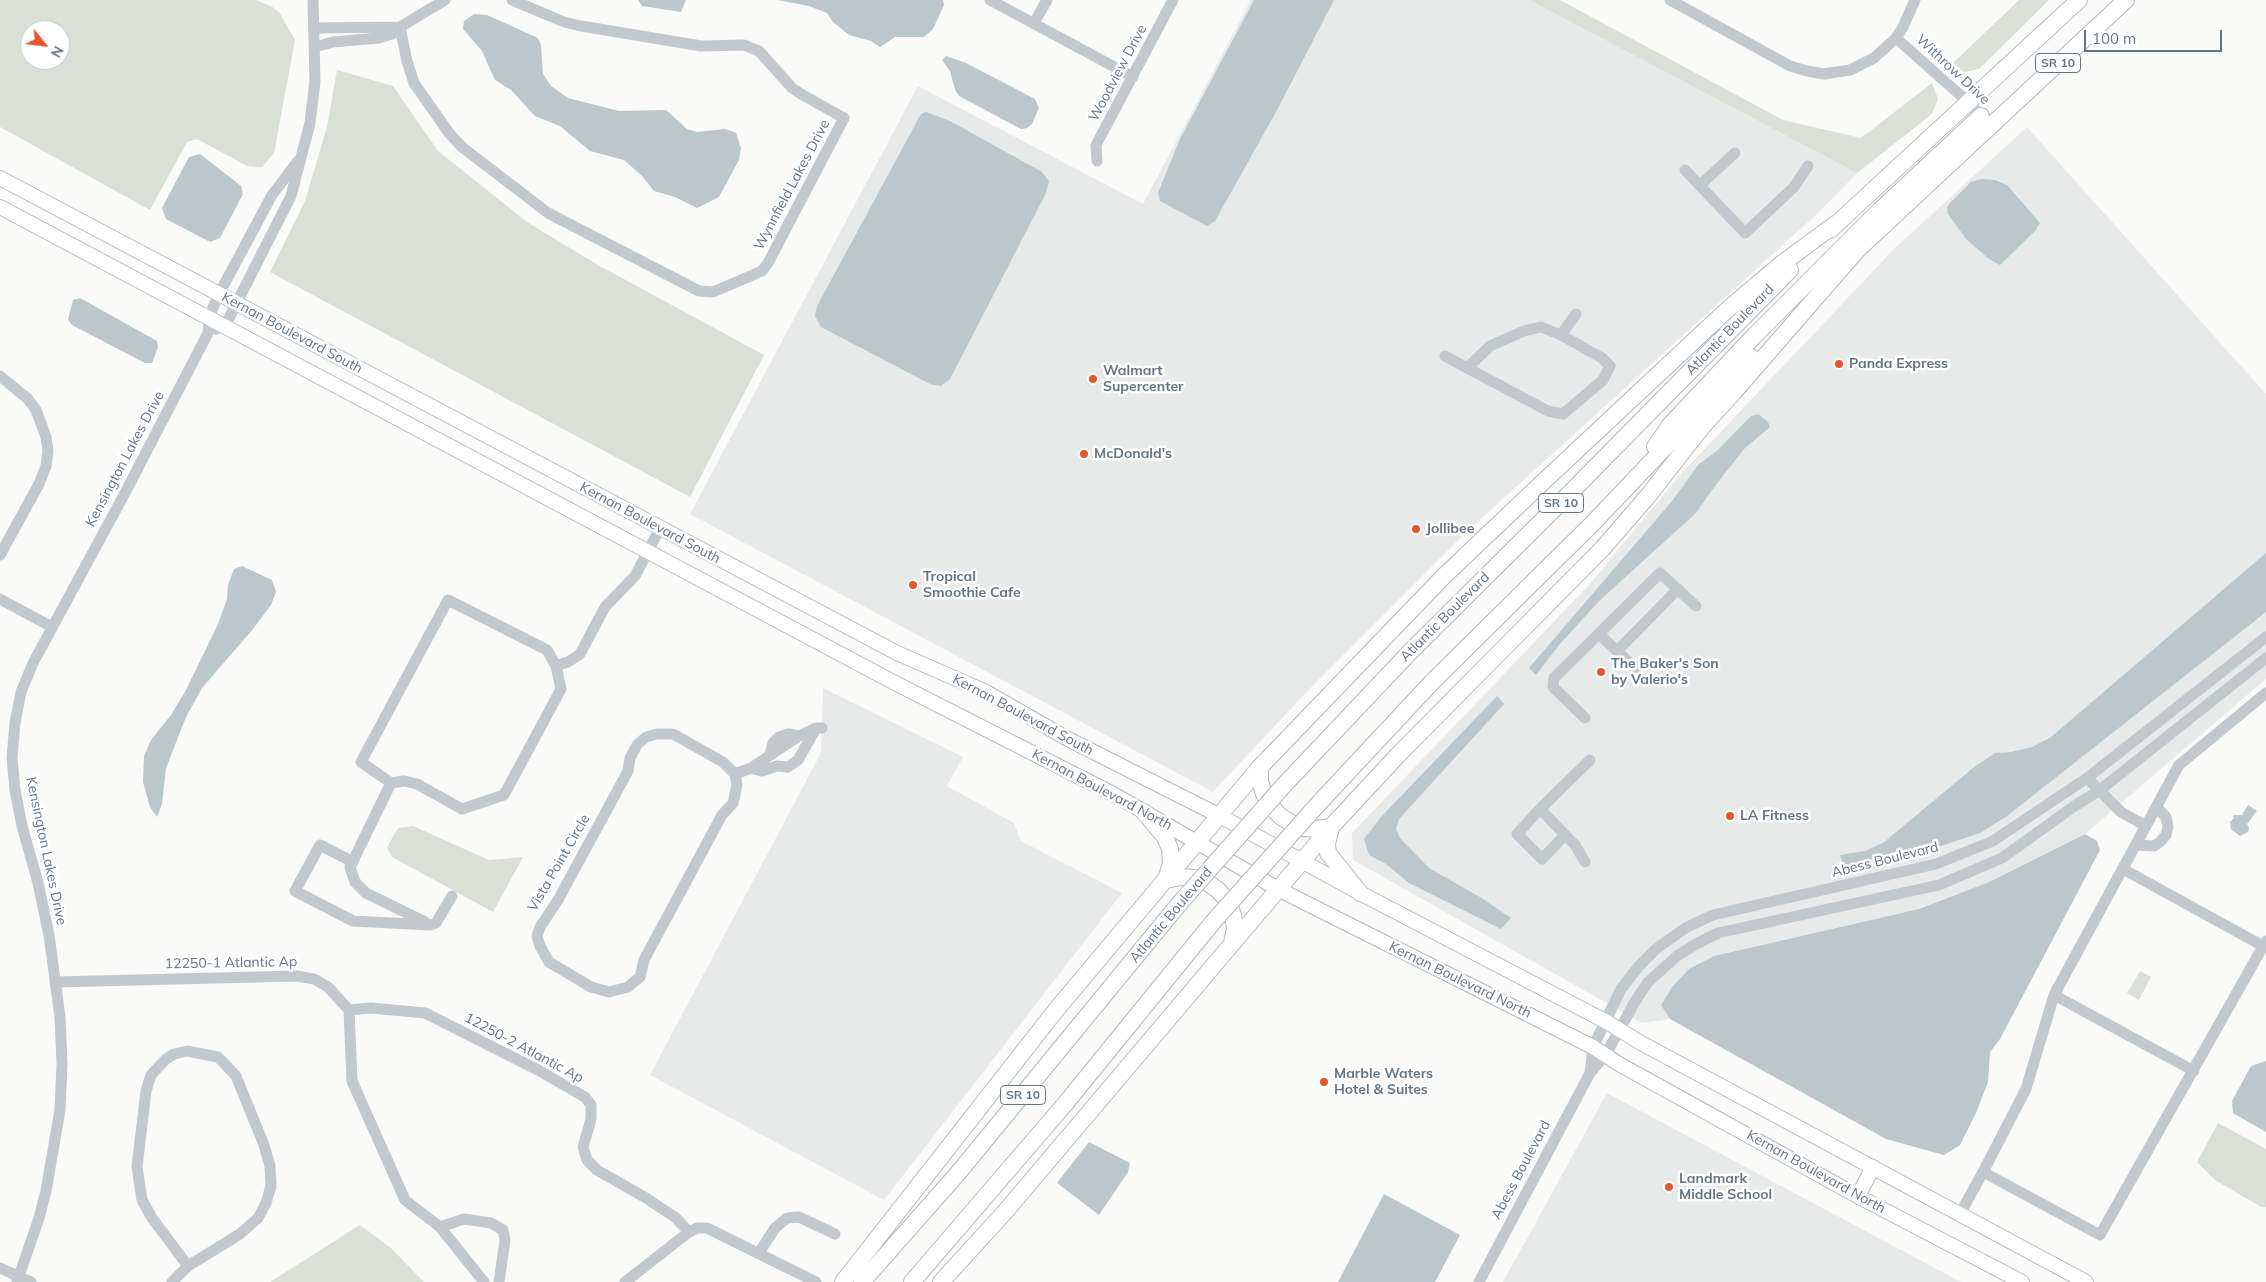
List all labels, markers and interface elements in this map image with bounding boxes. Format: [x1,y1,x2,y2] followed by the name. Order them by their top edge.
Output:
[20,20,70,70] north arrow
[2086,20,2224,52] scale bar
[1085,22,1151,124] street label: Woodview Drive
[2092,29,2136,48] text: 100 m
[1913,32,1993,108] street label: Withrow Drive
[47,43,68,61] text: N
[2036,54,2080,72] road number: SR 10
[751,117,833,253] street label: Wynnfield Lakes Drive
[1683,281,1777,379] street label: Atlantic Boulevard
[219,289,365,377] street label: Kernan Boulevard South
[1849,356,1948,372] place label: Panda Express
[1833,358,1845,370] marker: Panda Express
[1103,363,1184,396] place label: Walmart Supercenter
[1087,373,1099,385] marker: Walmart Supercenter
[82,388,168,530] street label: Kensington Lakes Drive
[1094,446,1172,462] place label: McDonald's
[1078,448,1090,460] marker: McDonald's
[577,479,723,567] street label: Kernan Boulevard South
[1538,493,1584,512] road number: SR 10
[1426,521,1474,537] place label: Jollibee
[1410,523,1422,535] marker: Jollibee
[923,569,1021,602] place label: Tropical Smoothie Cafe
[1397,569,1493,665] street label: Atlantic Boulevard
[907,579,919,591] marker: Tropical Smoothie Cafe
[1611,656,1719,689] place label: The Baker's Son by Valerio's
[1595,666,1607,678] marker: The Baker's Son by Valerio's
[950,671,1096,759] street label: Kernan Boulevard South
[1029,746,1175,834] street label: Kernan Boulevard North
[22,775,70,927] street label: Kensington Lakes Drive
[1740,808,1809,824] place label: LA Fitness
[1724,810,1736,822] marker: LA Fitness
[524,811,594,915] street label: Vista Point Circle
[1830,839,1940,881] street label: Abess Boulevard
[1126,864,1216,966] street label: Atlantic Boulevard
[1386,938,1534,1022] street label: Kernan Boulevard North
[165,953,297,973] street label: 12250-1 Atlantic Ap
[462,1009,586,1087] street label: 12250-2 Atlantic Ap
[1334,1066,1433,1098] place label: Marble Waters Hotel & Suites
[1318,1076,1330,1088] marker: Marble Waters Hotel & Suites
[1000,1086,1046,1104] road number: SR 10
[1488,1118,1554,1222] street label: Abess Boulevard
[1744,1127,1888,1217] street label: Kernan Boulevard North
[1679,1171,1772,1204] place label: Landmark Middle School
[1663,1181,1675,1193] marker: Landmark Middle School

